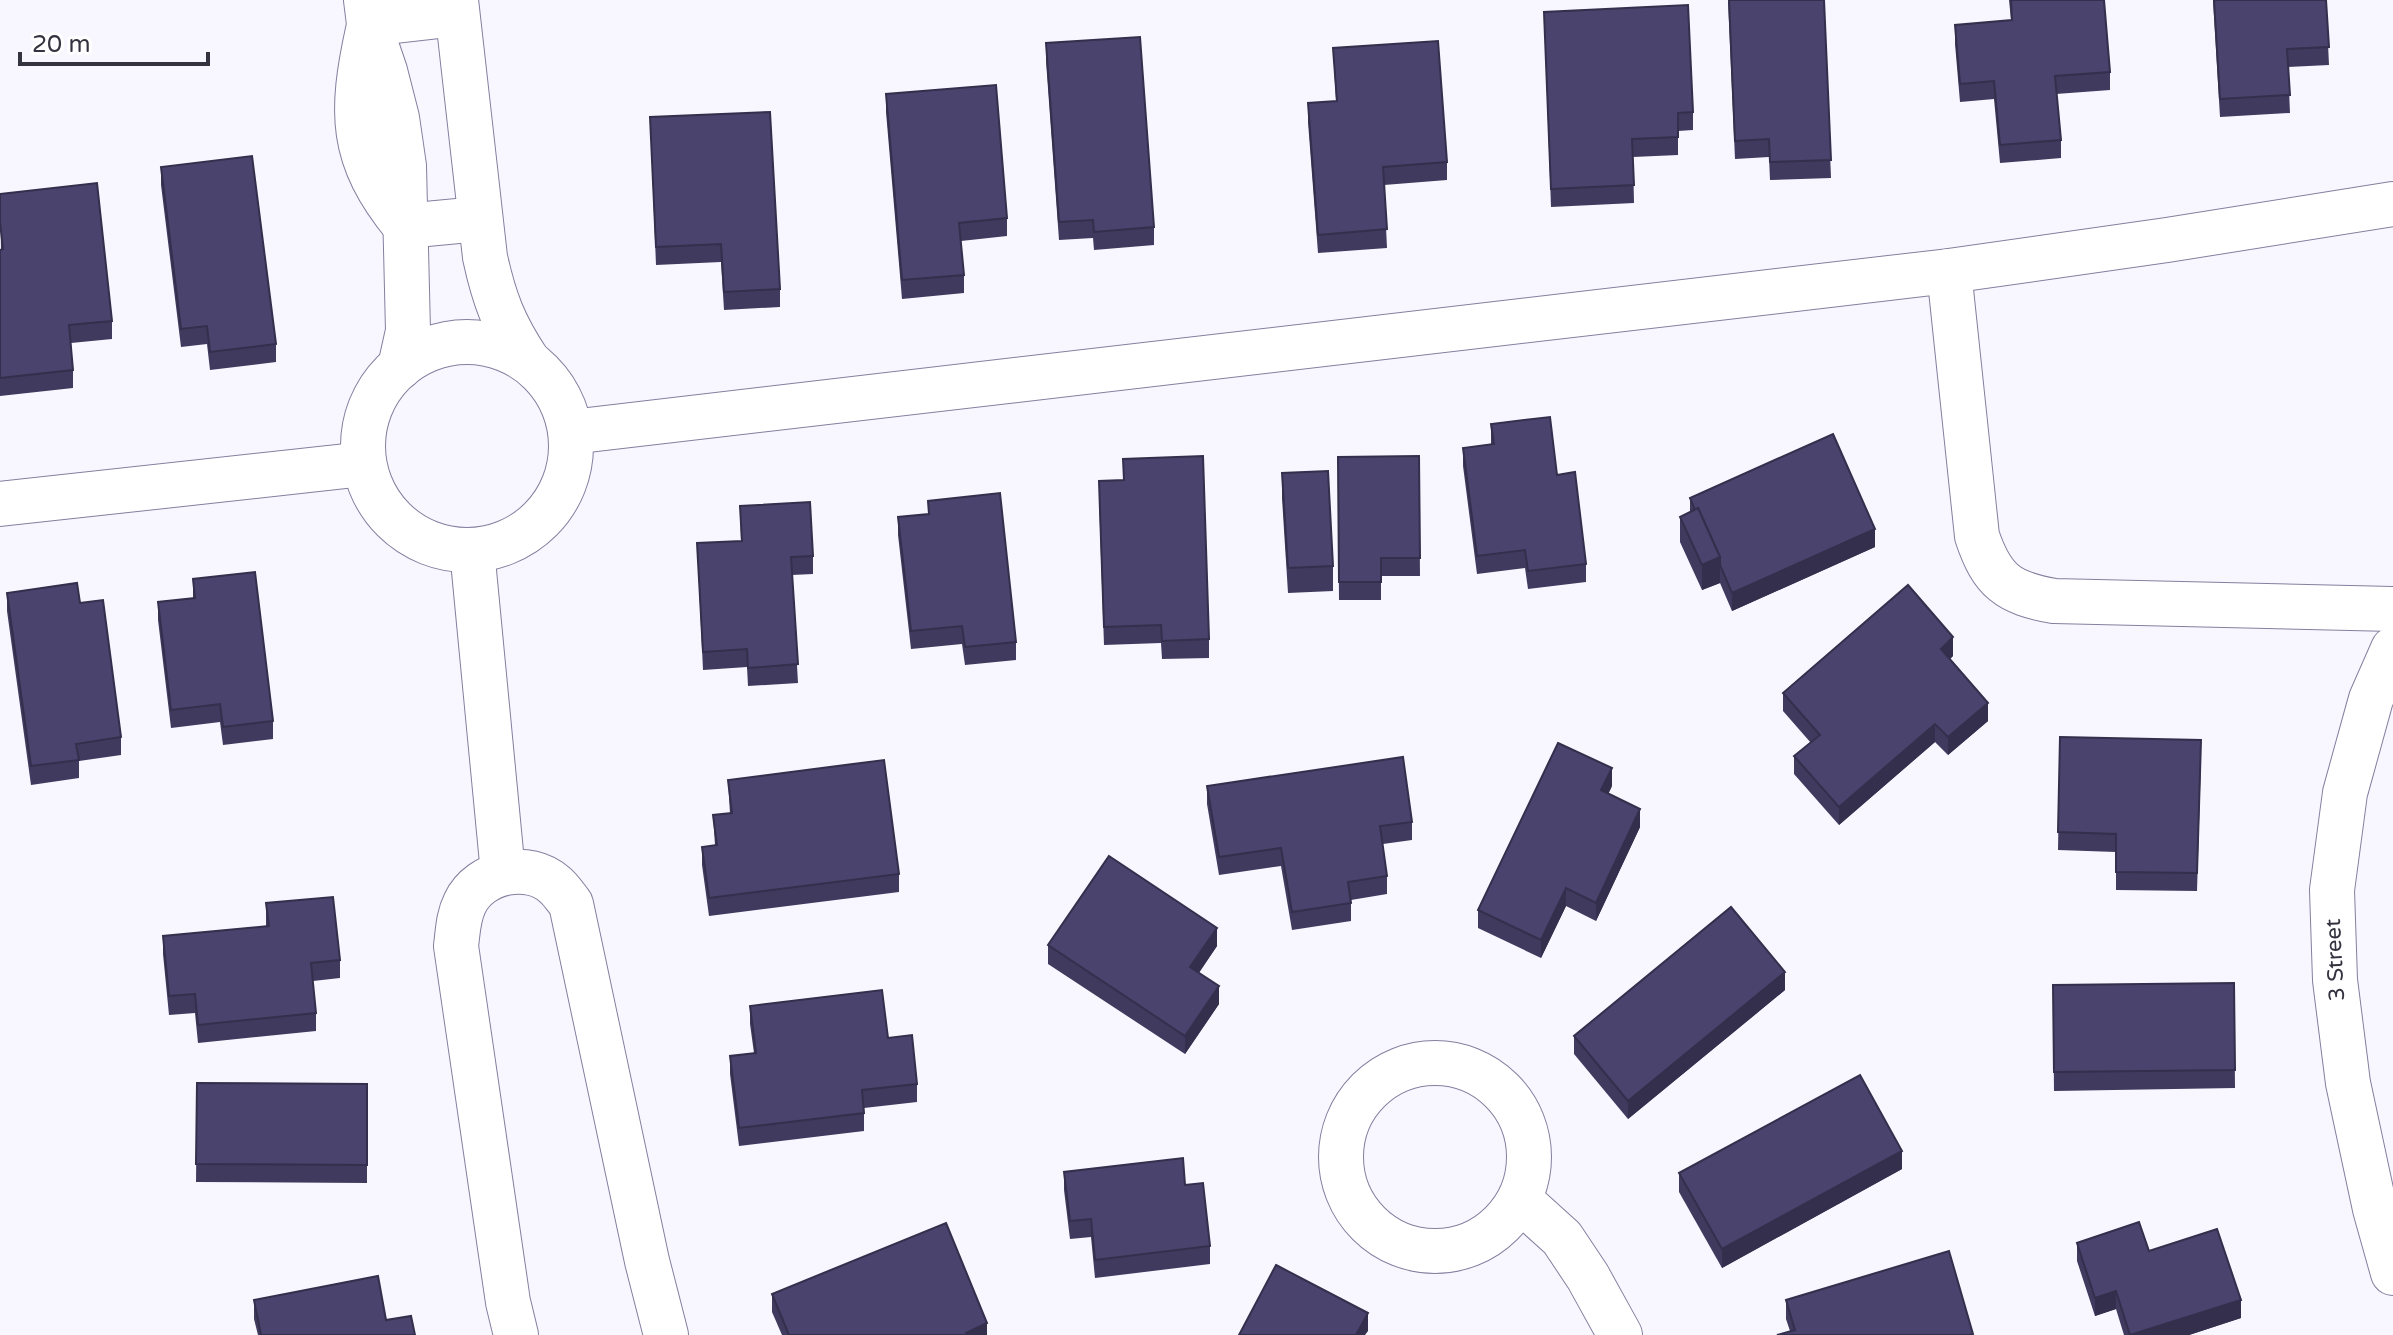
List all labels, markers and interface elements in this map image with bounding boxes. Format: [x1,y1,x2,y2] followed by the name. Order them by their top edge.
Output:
[20,16,208,66] scale bar
[32,30,90,59] text: 20 m
[2320,918,2350,1002] street label: 3 Street

